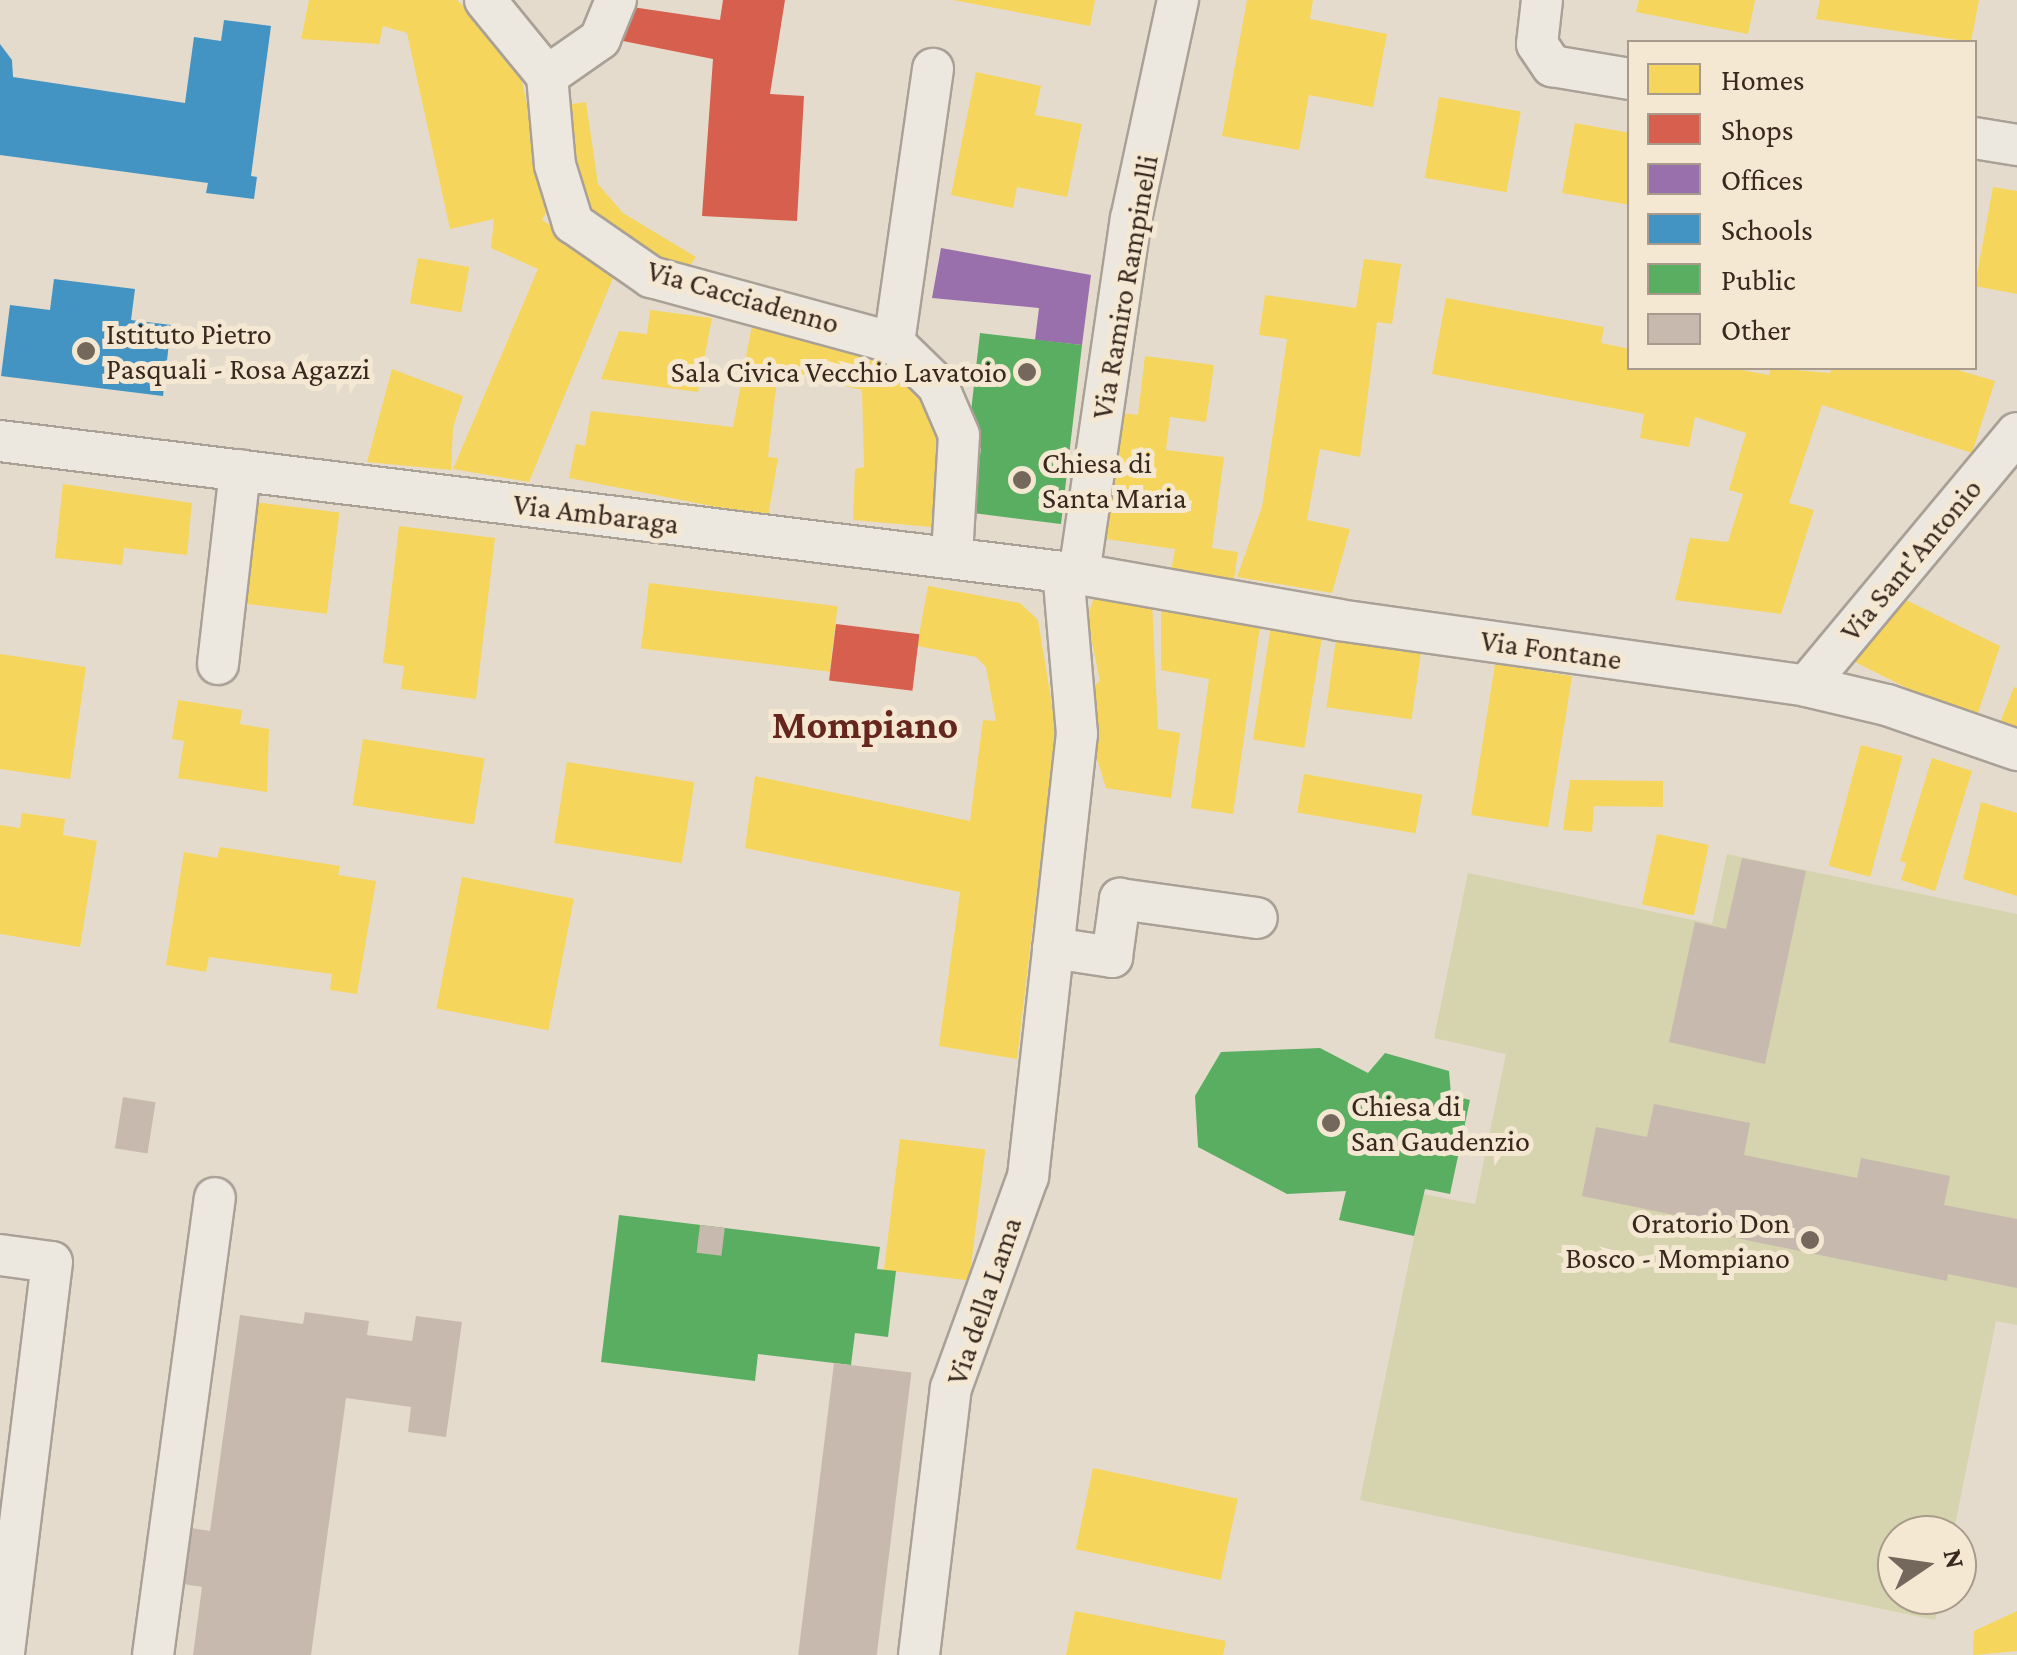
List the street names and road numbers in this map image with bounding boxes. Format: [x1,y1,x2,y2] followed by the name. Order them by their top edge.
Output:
[1084,152,1166,422] street label: Via Ramiro Rampinelli
[643,252,843,342] street label: Via Cacciadenno
[1833,471,1989,649] street label: Via Sant'Antonio
[511,486,681,542] street label: Via Ambaraga
[1478,622,1624,678] street label: Via Fontane
[938,1212,1030,1390] street label: Via della Lama

